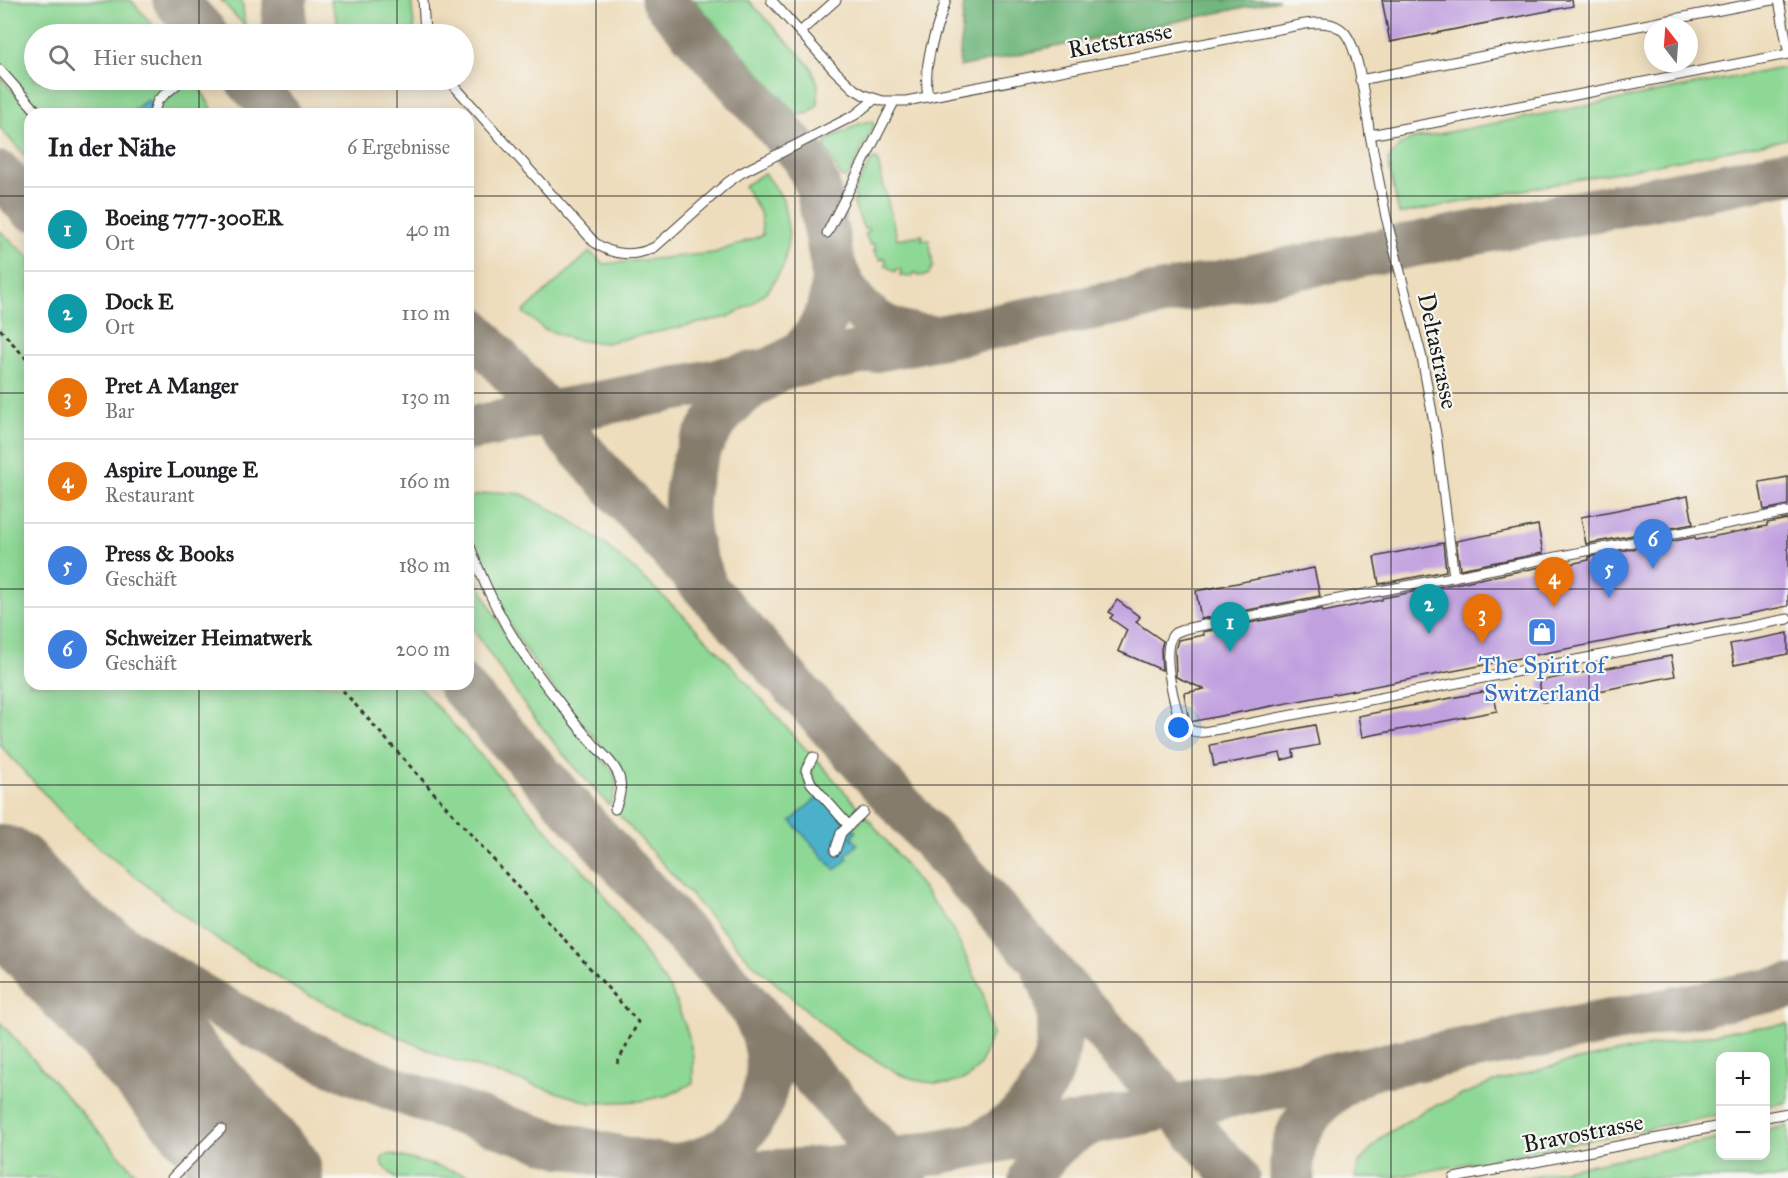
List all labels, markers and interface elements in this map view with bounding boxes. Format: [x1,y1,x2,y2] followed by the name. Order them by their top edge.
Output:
[1065,15,1175,65] street label: Rietstrasse
[1644,18,1698,72] north arrow
[24,24,474,90] search box
[45,41,78,74] icon: search
[93,44,202,71] text: Hier suchen
[48,131,176,163] text: In der Nähe
[347,135,450,159] text: 6 Ergebnisse
[105,204,283,231] text: Boeing 777-300ER
[64,217,71,241] text: 1
[406,217,450,241] text: 40 m
[105,231,135,255] text: Ort
[105,288,174,315] text: Dock E
[1411,290,1465,412] street label: Deltastrasse
[63,301,72,325] text: 2
[402,301,450,325] text: 110 m
[105,315,135,339] text: Ort
[105,372,238,399] text: Pret A Manger
[64,385,72,409] text: 3
[401,385,450,409] text: 130 m
[105,399,134,423] text: Bar
[105,456,258,483] text: Aspire Lounge E
[62,469,73,493] text: 4
[399,469,450,493] text: 160 m
[105,483,195,507] text: Restaurant
[1634,520,1672,569] pin: 6
[105,540,234,567] text: Press & Books
[1590,548,1628,598] pin: 5
[63,553,72,577] text: 5
[399,553,450,577] text: 180 m
[1534,558,1574,607] pin: 4
[105,567,177,591] text: Geschäft
[1410,584,1448,634] pin: 2
[1462,594,1502,644] pin: 3
[1210,602,1250,652] pin: 1
[1526,616,1558,648] shop icon: The Spirit of Switzerland
[105,624,312,651] text: Schweizer Heimatwerk
[62,637,73,661] text: 6
[396,637,450,661] text: 200 m
[1479,650,1609,708] place label: The Spirit of Switzerland
[105,651,177,675] text: Geschäft
[1164,713,1193,742] your location
[1716,1052,1770,1160] map controls
[1716,1052,1770,1106] button: +
[1716,1106,1770,1160] button: −
[1520,1107,1646,1159] street label: Bravostrasse

